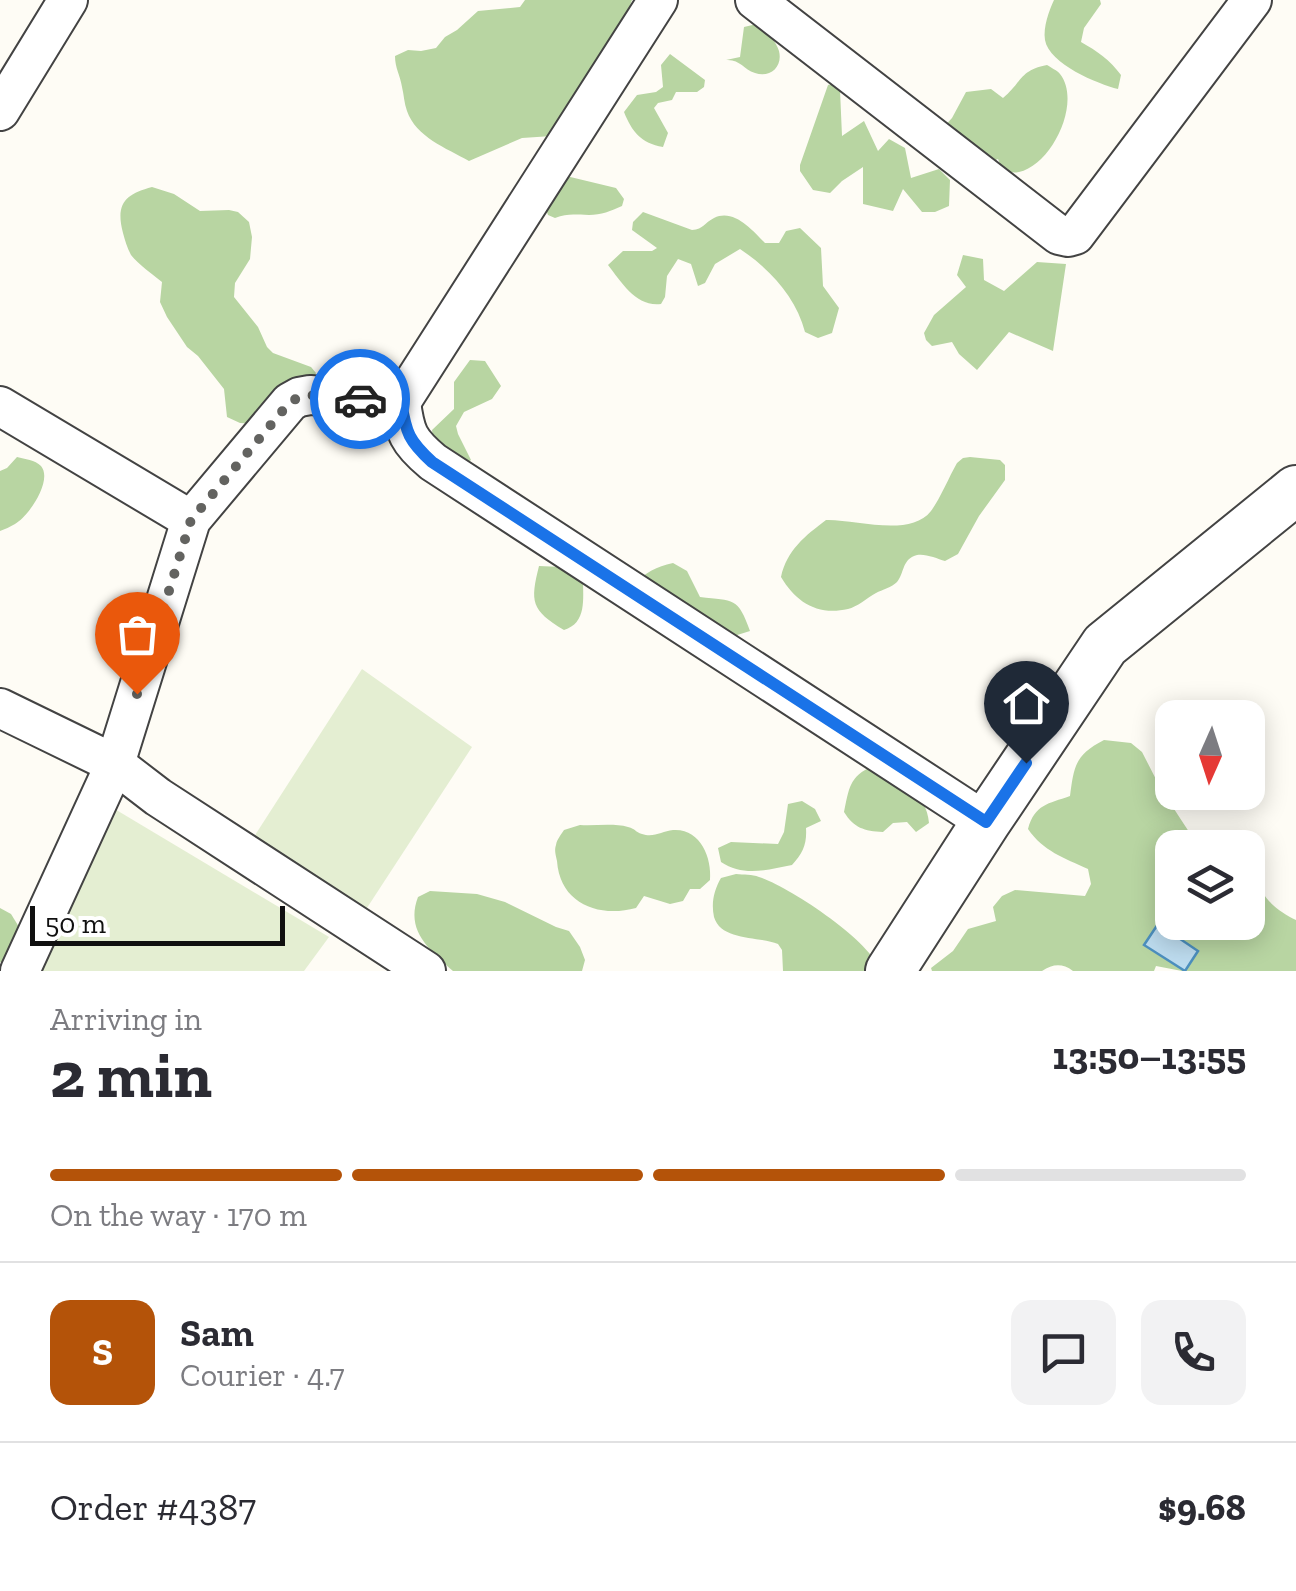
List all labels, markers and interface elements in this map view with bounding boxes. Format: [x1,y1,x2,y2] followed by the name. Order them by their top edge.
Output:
[310,349,410,449] courier
[333,372,388,427] icon: car
[95,592,180,695] pin
[110,607,165,662] icon: bag
[984,661,1069,764] pin
[999,676,1054,731] icon: home
[1155,700,1265,810] north arrow
[1155,700,1265,940] map controls
[1155,830,1265,940] button: layers
[30,901,285,946] scale bar
[45,907,106,940] text: 50 m
[50,1000,202,1038] text: Arriving in
[1053,1033,1246,1079] text: 13:50–13:55
[50,1036,212,1114] text: 2 min
[50,1196,307,1234] text: On the way · 170 m
[1011,1300,1116,1405] button: chat
[1141,1300,1246,1405] button: phone
[180,1310,254,1356] text: Sam
[92,1329,113,1375] text: S
[180,1356,344,1394] text: Courier · 4.7
[50,1484,256,1530] text: Order #4387
[1158,1484,1246,1530] text: $9.68

